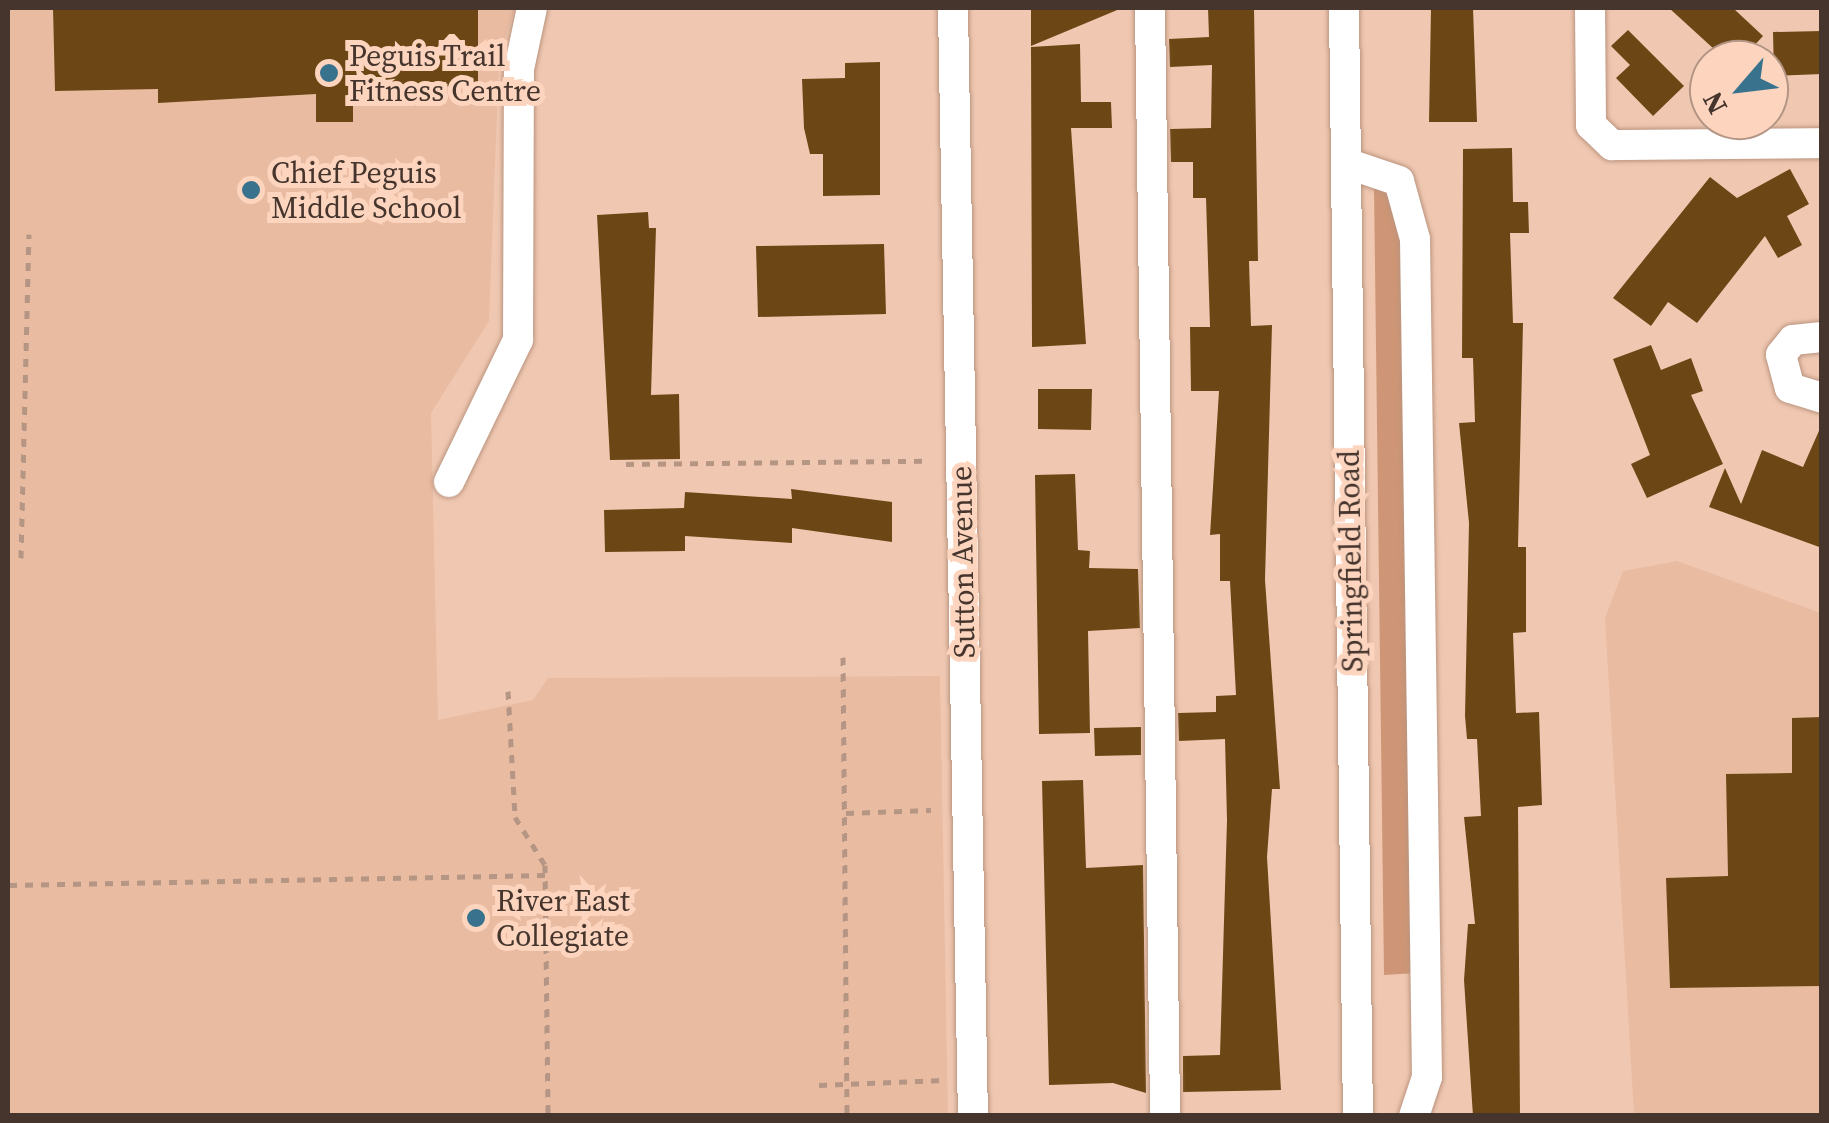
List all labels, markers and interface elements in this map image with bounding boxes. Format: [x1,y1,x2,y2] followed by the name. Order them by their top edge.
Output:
[349,38,541,108] place label: Peguis Trail Fitness Centre
[1689,40,1789,140] north arrow
[318,62,340,84] marker: Peguis Trail Fitness Centre
[1693,85,1736,121] text: N
[271,155,462,226] place label: Chief Peguis Middle School
[240,179,262,201] marker: Chief Peguis Middle School
[1331,450,1371,672] street label: Springfield Road
[943,465,983,659] street label: Sutton Avenue
[496,883,630,954] place label: River East Collegiate
[465,907,487,929] marker: River East Collegiate

